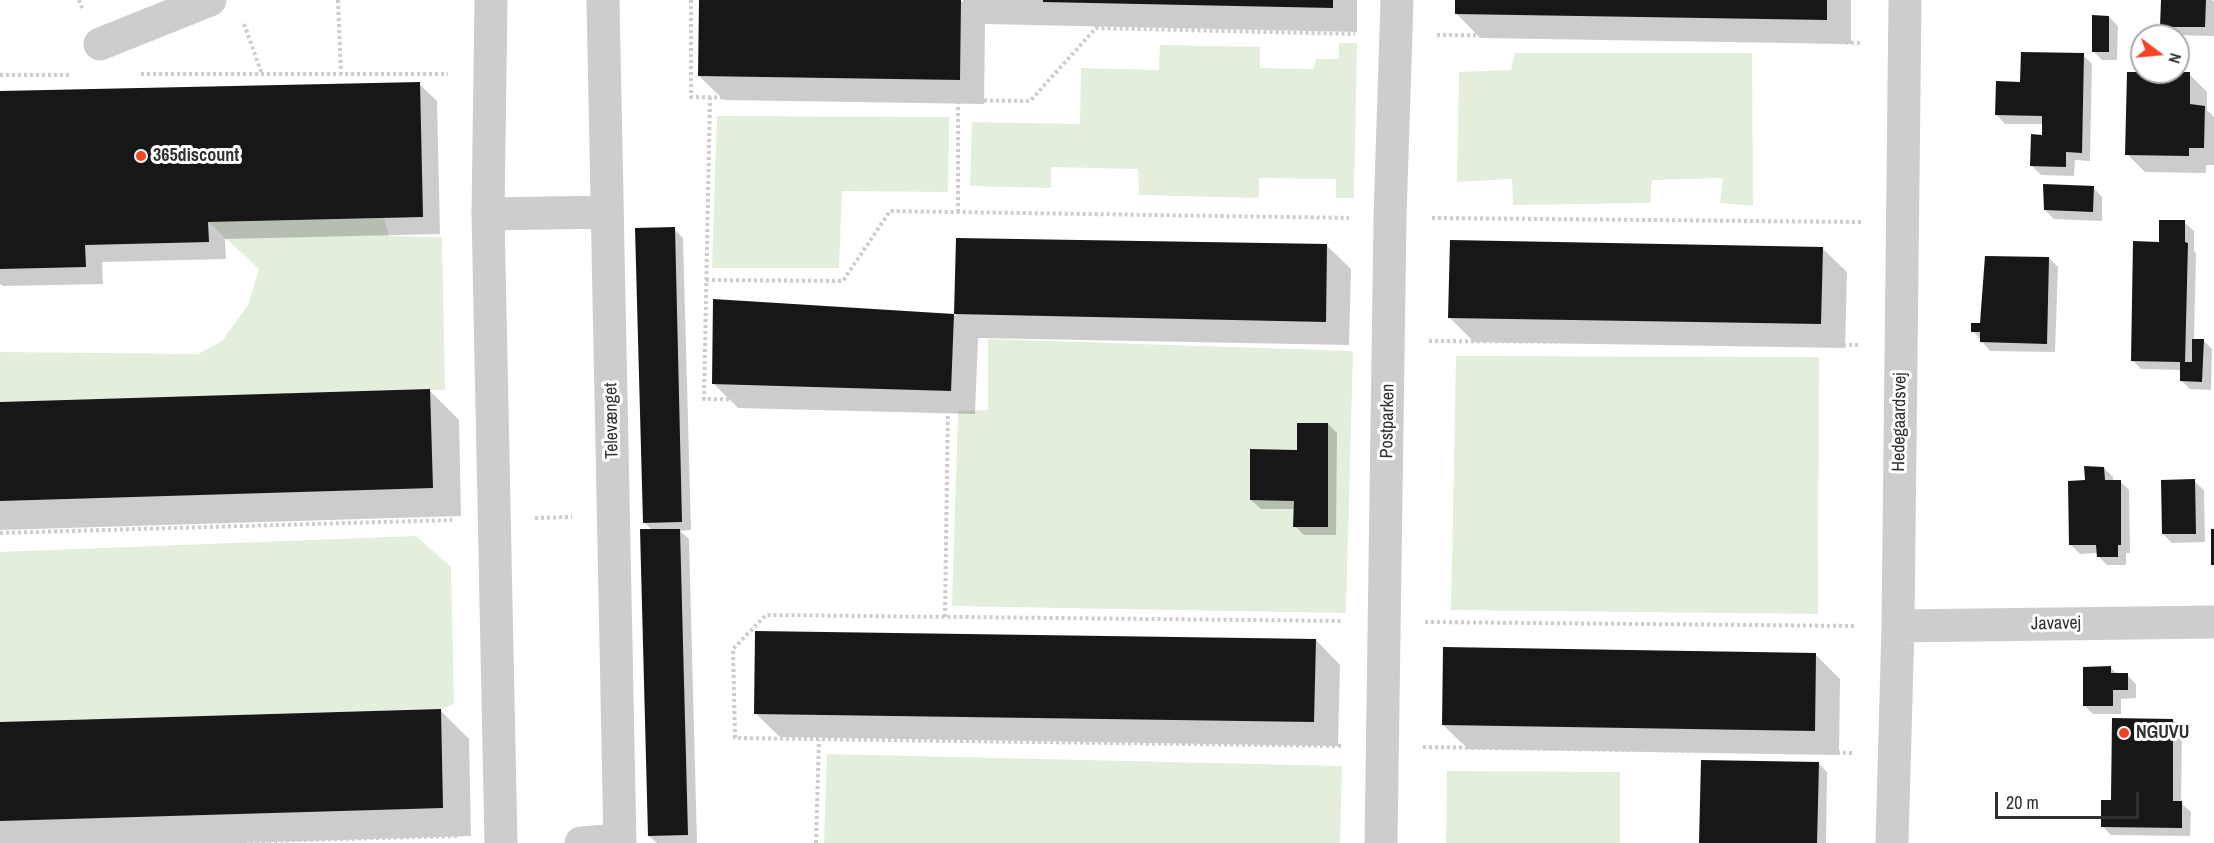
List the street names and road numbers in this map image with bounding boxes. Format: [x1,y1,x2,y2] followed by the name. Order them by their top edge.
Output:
[1888,372,1912,472] street label: Hedegaardsvej
[601,383,623,459] street label: Televænget
[1377,383,1399,459] street label: Postparken
[2031,613,2081,635] street label: Javavej

